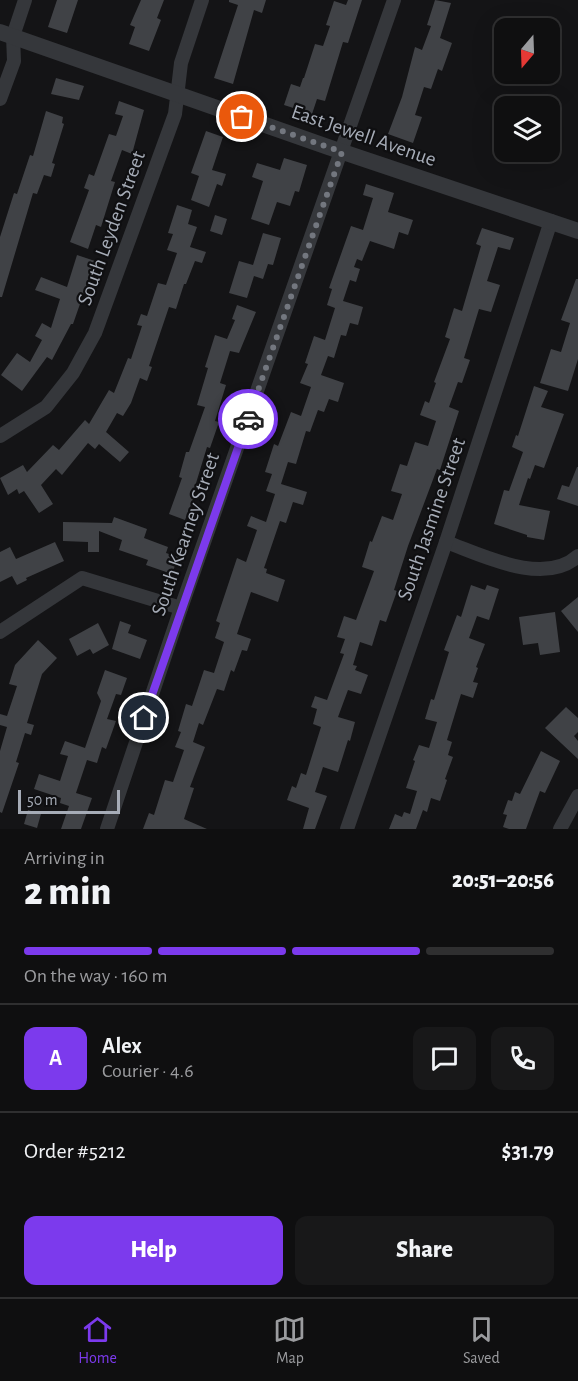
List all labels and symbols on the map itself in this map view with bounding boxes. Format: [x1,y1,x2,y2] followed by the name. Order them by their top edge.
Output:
[494,18,560,84] north arrow
[216,91,267,142] pin
[289,101,439,170] street label: East Jewell Avenue
[74,148,149,308] street label: South Leyden Street
[218,389,278,449] courier
[394,435,469,603] street label: South Jasmine Street
[148,450,223,618] street label: South Kearney Street
[118,692,169,743] pin
[18,787,120,814] scale bar

